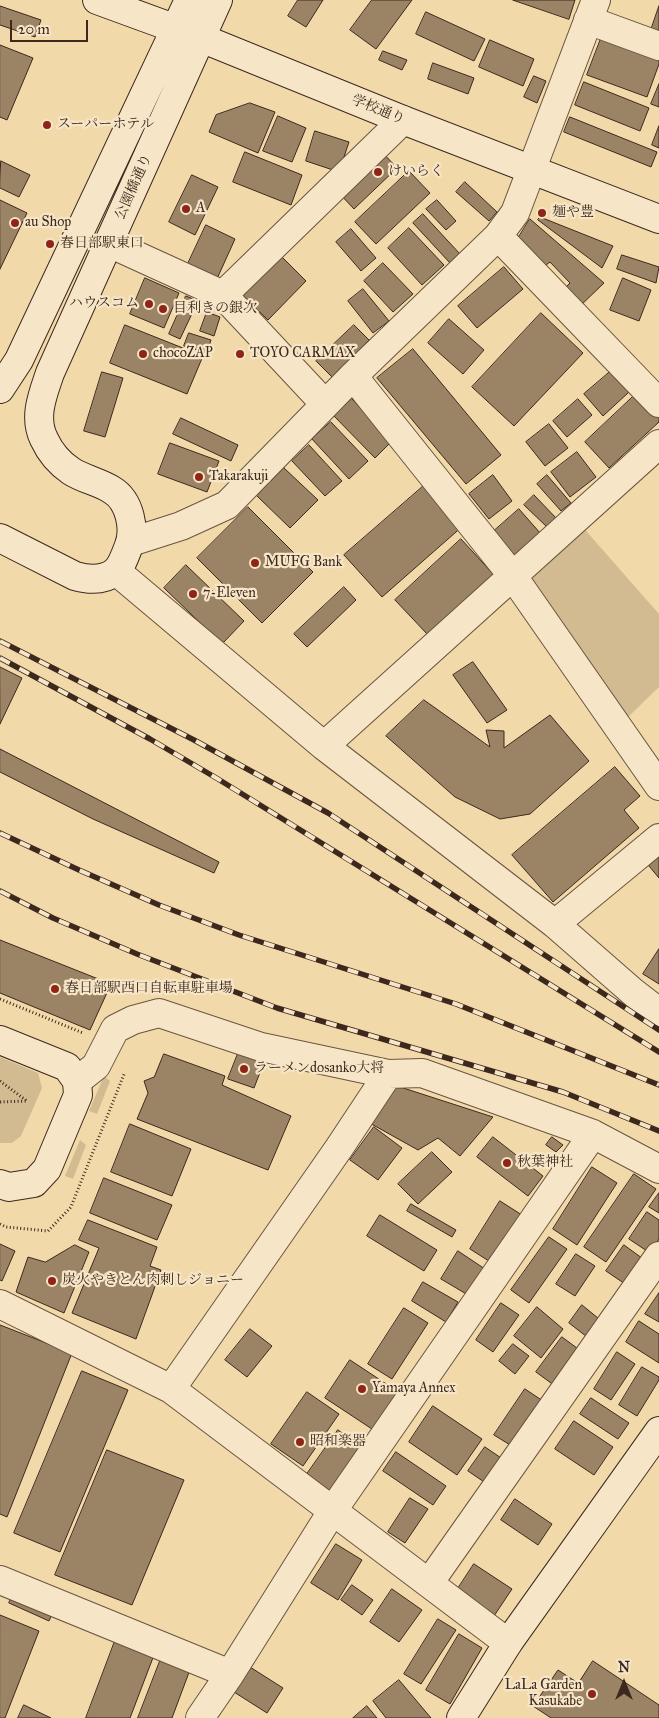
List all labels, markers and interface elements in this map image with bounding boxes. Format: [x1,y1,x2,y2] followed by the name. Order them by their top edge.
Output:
[12,10,90,42] scale bar
[18,20,50,38] text: 20 m
[349,92,407,128] street label: 学校通り
[57,117,154,133] place label: スーパーホテル
[41,119,53,131] marker: スーパーホテル
[112,152,156,222] street label: 公園橋通り
[388,164,444,180] place label: けいらく
[372,166,384,178] marker: けいらく
[196,201,205,217] place label: A
[180,203,192,215] marker: A
[552,205,594,221] place label: 麺や豊
[536,207,548,219] marker: 麺や豊
[25,215,71,231] place label: au Shop
[9,217,21,229] marker: au Shop
[60,236,144,252] place label: 春日部駅東口
[44,238,56,250] marker: 春日部駅東口
[69,296,139,312] place label: ハウスコム
[143,298,155,310] marker: ハウスコム
[173,301,257,317] place label: 目利きの銀次
[157,303,169,315] marker: 目利きの銀次
[153,346,213,362] place label: chocoZAP
[250,346,356,362] place label: TOYO CARMAX
[137,348,149,360] marker: chocoZAP
[234,348,246,360] marker: TOYO CARMAX
[209,469,268,485] place label: Takarakuji
[193,471,205,483] marker: Takarakuji
[265,555,342,571] place label: MUFG Bank
[249,557,261,569] marker: MUFG Bank
[203,586,256,602] place label: 7-Eleven
[187,588,199,600] marker: 7-Eleven
[65,981,233,997] place label: 春日部駅西口自転車駐車場
[49,983,61,995] marker: 春日部駅西口自転車駐車場
[254,1061,384,1077] place label: ラーメンdosanko大将
[238,1063,250,1075] marker: ラーメンdosanko大将
[517,1155,573,1171] place label: 秋葉神社
[501,1157,513,1169] marker: 秋葉神社
[62,1273,244,1289] place label: 炭火やきとん肉刺しジョニー
[46,1275,58,1287] marker: 炭火やきとん肉刺しジョニー
[372,1381,455,1397] place label: Yamaya Annex
[356,1383,368,1395] marker: Yamaya Annex
[310,1434,366,1450] place label: 昭和楽器
[294,1436,306,1448] marker: 昭和楽器
[599,1658,649,1708] north arrow
[618,1659,630,1676] text: N
[505,1678,582,1710] place label: LaLa Garden Kasukabe
[586,1688,598,1700] marker: LaLa Garden Kasukabe

